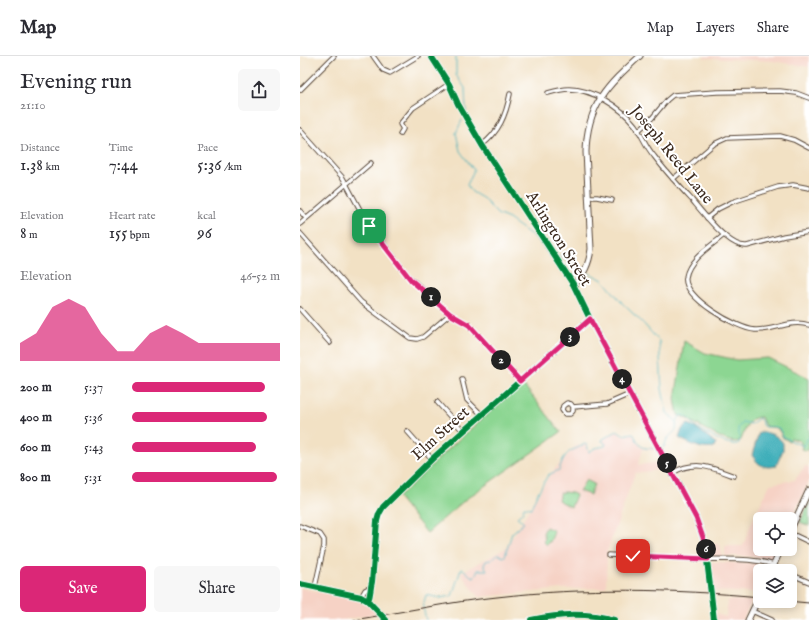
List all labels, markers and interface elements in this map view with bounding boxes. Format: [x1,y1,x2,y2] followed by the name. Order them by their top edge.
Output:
[20,16,56,40] text: Map
[647,19,674,37] text: Map
[696,19,735,37] text: Layers
[757,19,789,37] text: Share
[20,68,132,96] text: Evening run
[238,69,280,111] button: share
[20,97,46,114] text: 21:10
[624,100,717,208] street label: Joseph Reed Lane
[20,141,60,155] text: Distance
[109,141,133,155] text: Time
[197,141,218,155] text: Pace
[20,155,43,176] text: 1.38
[109,155,138,176] text: 7:44
[197,155,222,176] text: 5:36
[43,160,60,174] text: km
[222,160,242,174] text: /km
[520,187,595,291] street label: Arlington Street
[20,209,64,223] text: Elevation
[109,209,156,223] text: Heart rate
[197,209,216,223] text: kcal
[352,209,386,243] pin
[358,215,380,237] icon: arrive
[20,223,27,244] text: 8
[109,223,127,244] text: 155
[197,223,212,244] text: 96
[27,228,38,242] text: m
[127,228,150,242] text: bpm
[20,268,72,285] text: Elevation
[240,268,280,285] text: 46–52 m
[421,287,441,307] pin: 1
[429,290,433,304] text: 1
[560,327,580,347] pin: 3
[568,330,572,344] text: 3
[491,350,511,370] pin: 2
[498,353,504,367] text: 2
[612,369,632,389] pin: 4
[619,372,625,386] text: 4
[20,379,52,396] text: 200 m
[84,379,103,396] text: 5:37
[408,402,474,465] street label: Elm Street
[20,409,52,426] text: 400 m
[84,409,102,426] text: 5:36
[20,439,51,456] text: 600 m
[84,439,103,456] text: 5:43
[657,453,677,473] pin: 5
[665,456,669,470] text: 5
[20,469,51,486] text: 800 m
[84,469,102,486] text: 5:31
[753,512,797,608] map controls
[753,512,797,556] button: locate
[616,539,650,573] pin
[696,539,716,559] pin: 6
[704,542,708,556] text: 6
[622,545,644,567] icon: check
[753,564,797,608] button: layers
[20,566,146,612] button: Save
[154,566,280,612] button: Share

